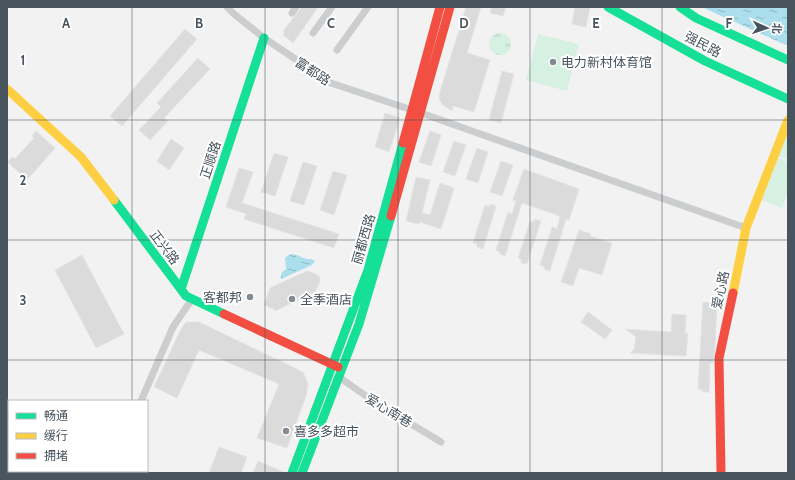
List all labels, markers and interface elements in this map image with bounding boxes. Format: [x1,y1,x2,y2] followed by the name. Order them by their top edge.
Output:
[747,8,787,48] north arrow
[62,15,71,31] text: A
[195,15,203,31] text: B
[327,15,335,31] text: C
[459,15,469,31] text: D
[592,15,600,31] text: E
[726,15,733,31] text: F
[770,23,784,34] text: 北
[682,28,724,60] street label: 强民路
[21,52,25,68] text: 1
[292,54,334,88] street label: 富都路
[561,54,652,70] place label: 电力新村体育馆
[548,57,558,67] marker: 电力新村体育馆
[196,139,224,181] street label: 正顺路
[20,172,27,188] text: 2
[348,212,378,266] street label: 丽都西路
[147,227,183,267] street label: 正兴路
[708,269,732,311] street label: 爱心路
[203,289,242,305] place label: 客都邦
[300,291,352,307] place label: 全季酒店
[19,292,27,308] text: 3
[245,292,255,302] marker: 客都邦
[287,294,297,304] marker: 全季酒店
[363,390,415,430] street label: 爱心南巷
[8,400,148,472] legend
[44,408,68,423] text: 畅通
[294,423,359,439] place label: 喜多多超市
[281,426,291,436] marker: 喜多多超市
[44,428,68,443] text: 缓行
[44,448,68,463] text: 拥堵

